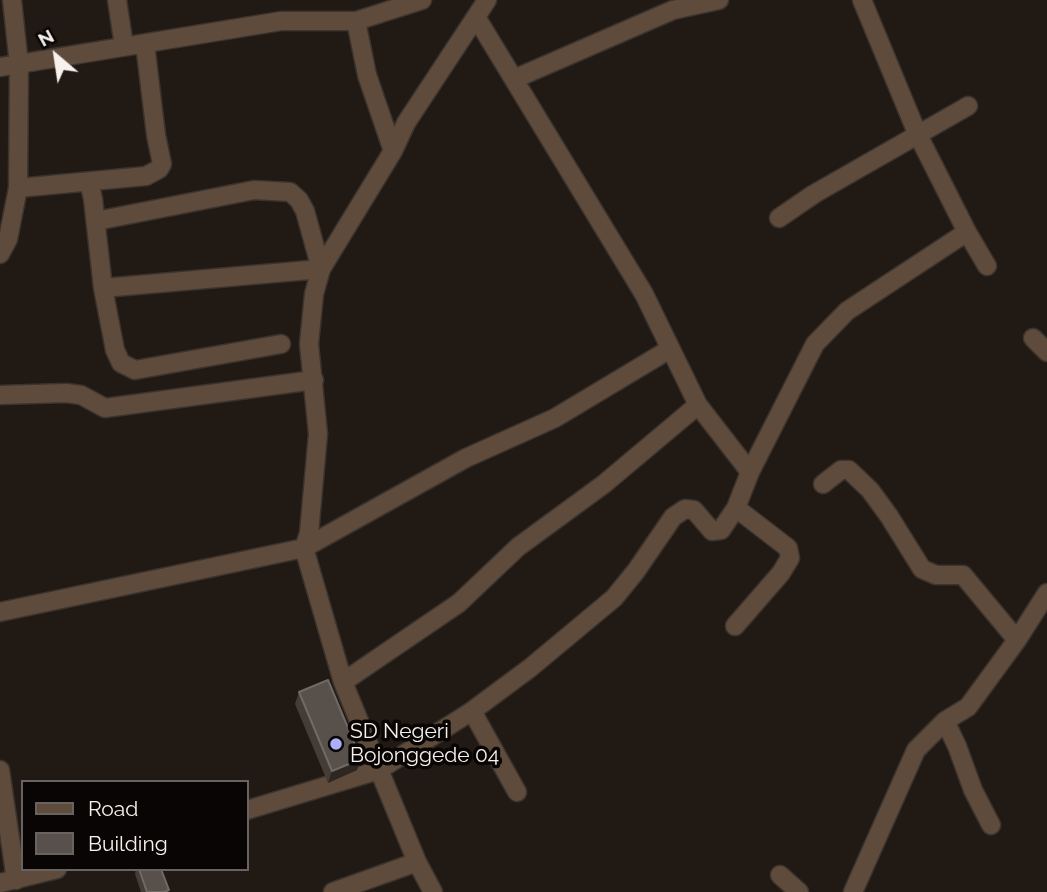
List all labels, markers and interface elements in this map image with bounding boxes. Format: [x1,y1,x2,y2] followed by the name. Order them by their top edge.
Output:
[21,21,91,91] north arrow
[34,24,57,51] text: N
[350,719,499,769] place label: SD Negeri Bojonggede 04
[328,736,344,752] marker: SD Negeri Bojonggede 04
[21,780,248,871] legend
[88,796,138,821] text: Road
[88,831,168,856] text: Building

